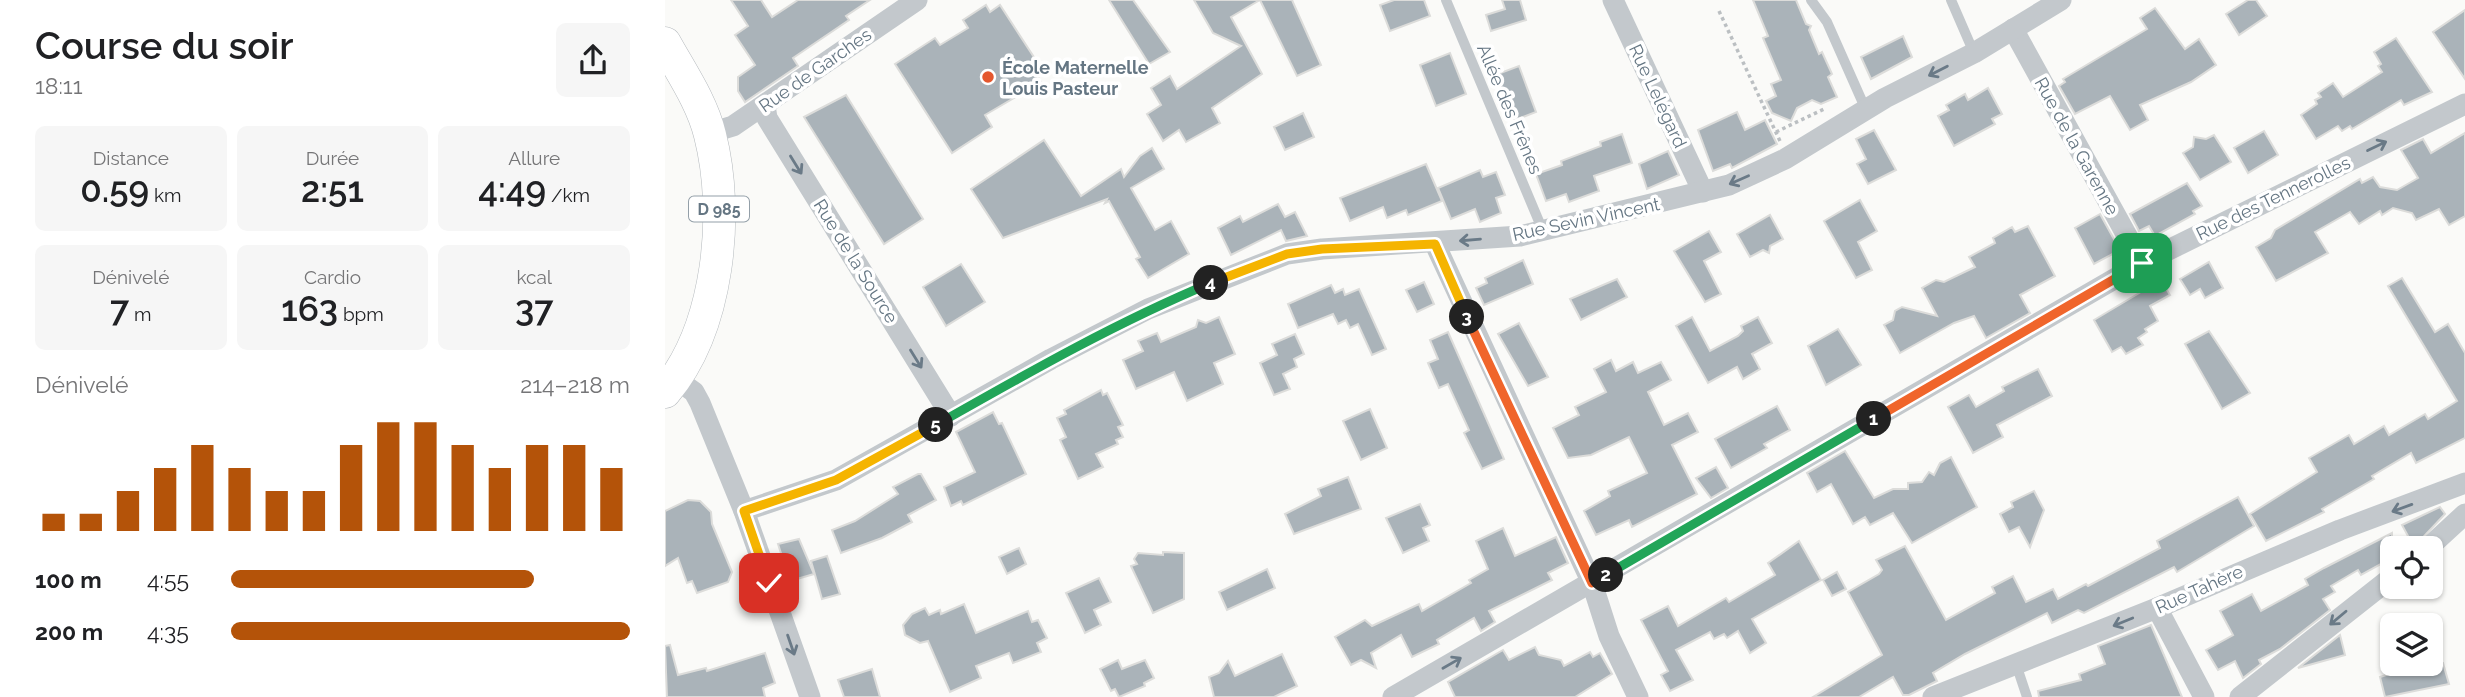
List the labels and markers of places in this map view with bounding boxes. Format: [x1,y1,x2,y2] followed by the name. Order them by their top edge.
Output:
[1002,57,1149,99] place label: École Maternelle Louis Pasteur
[980,69,996,85] marker: École Maternelle Louis Pasteur
[2112,233,2172,293] pin
[1193,266,1229,300] pin: 4
[1449,300,1485,334] pin: 3
[1857,402,1891,436] pin: 1
[919,408,953,442] pin: 5
[739,553,799,613] pin
[1588,558,1623,592] pin: 2

